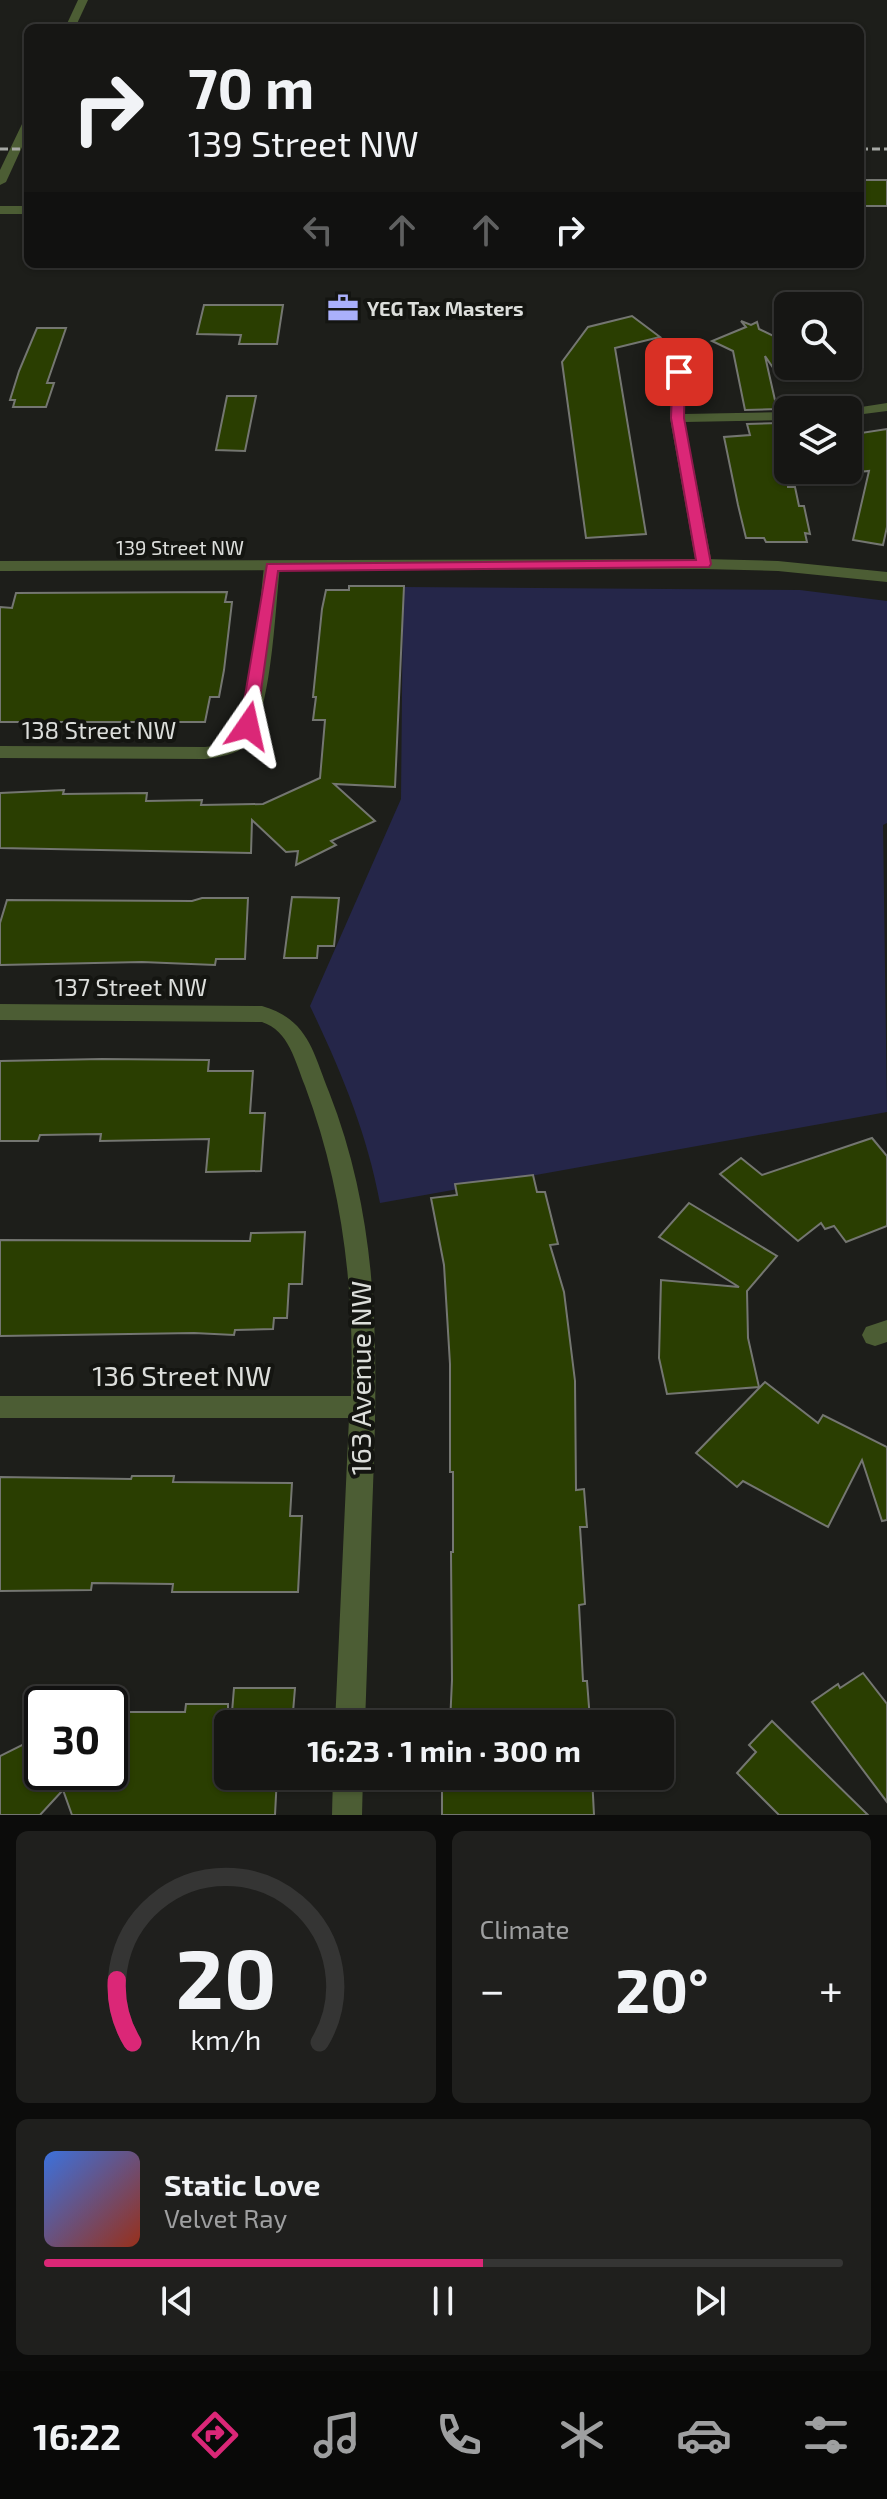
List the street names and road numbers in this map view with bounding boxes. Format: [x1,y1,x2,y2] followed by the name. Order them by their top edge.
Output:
[116,535,244,559] street label: 139 Street NW
[22,715,177,744] street label: 138 Street NW
[55,972,207,1001] street label: 137 Street NW
[343,1281,377,1475] street label: 163 Avenue NW
[92,1358,272,1392] street label: 136 Street NW

